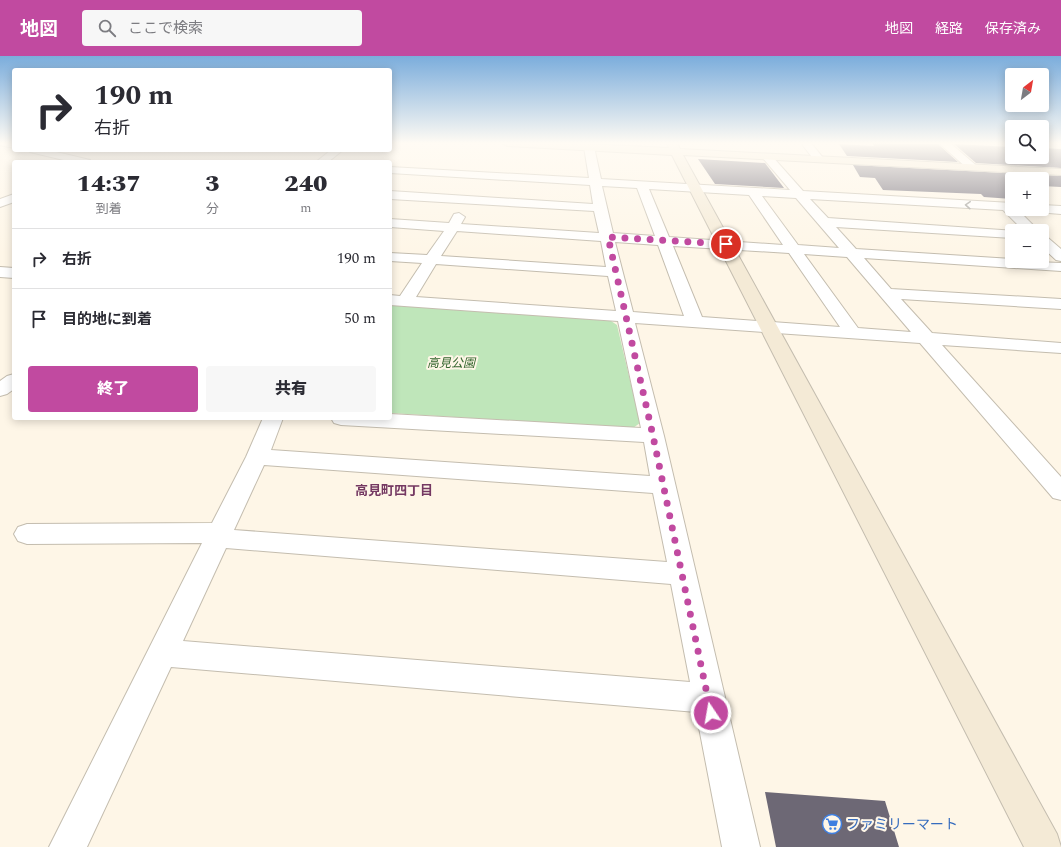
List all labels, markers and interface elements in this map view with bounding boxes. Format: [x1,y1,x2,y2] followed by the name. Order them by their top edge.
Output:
[82,10,362,46] search box
[20,15,58,44] text: 地図
[96,17,118,39] icon: search
[128,17,203,40] text: ここで検索
[885,18,913,39] text: 地図
[935,18,963,39] text: 経路
[985,18,1041,39] text: 保存済み
[1005,68,1049,112] north arrow
[1005,68,1049,268] map controls
[94,74,173,117] text: 190 m
[28,84,80,136] icon: right
[94,115,130,142] text: 右折
[1005,120,1049,164] button: search
[77,166,141,202] text: 14:37
[205,166,220,202] text: 3
[284,166,327,202] text: 240
[1005,172,1049,216] button: +
[300,198,311,218] text: m
[96,199,122,219] text: 到着
[206,199,219,219] text: 分
[965,201,971,209] one-way arrow
[1005,224,1049,268] button: −
[709,227,743,261] pin
[715,233,737,255] icon: arrive
[337,247,376,270] text: 190 m
[28,248,50,270] icon: right
[62,248,92,271] text: 右折
[344,307,376,330] text: 50 m
[28,308,50,330] icon: arrive
[62,308,152,331] text: 目的地に到着
[427,354,477,373] park label: 高見公園
[28,366,198,412] button: 終了
[206,366,376,412] button: 共有
[355,481,433,501] district label: 高見町四丁目
[690,692,732,734] position arrow
[821,813,843,835] supermarket icon: ファミリーマート
[846,814,958,835] place label: ファミリーマート

